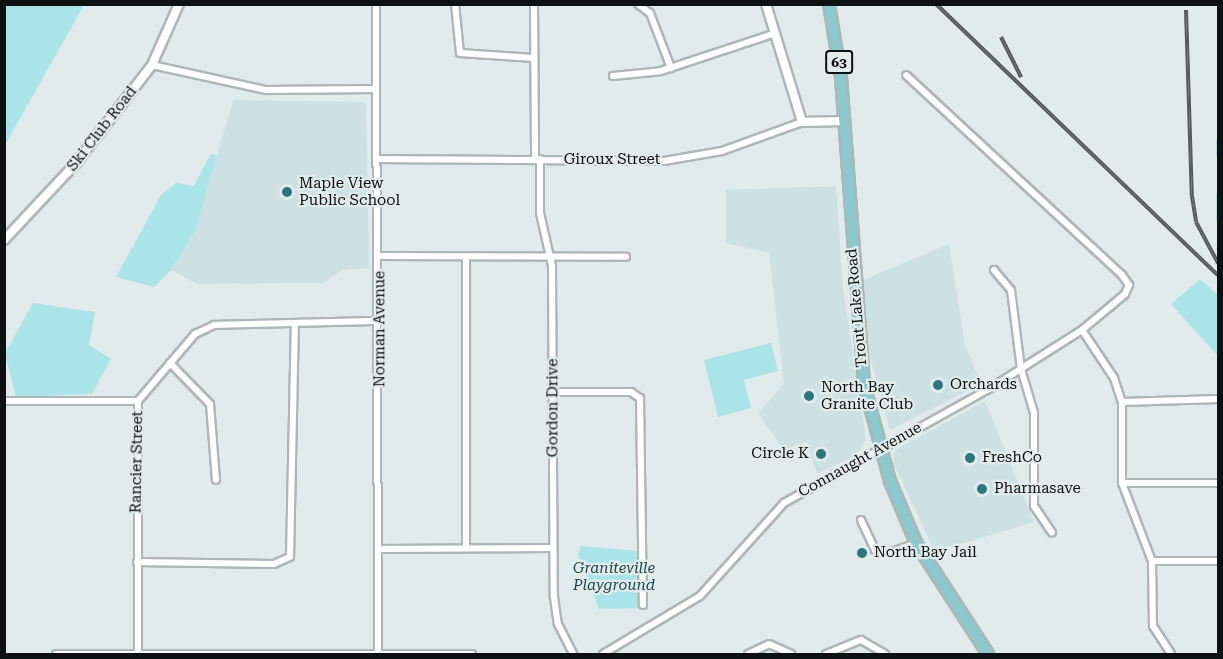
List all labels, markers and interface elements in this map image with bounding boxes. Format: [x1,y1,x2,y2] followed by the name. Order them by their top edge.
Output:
[824,51,854,73] road number: 63
[63,83,141,175] street label: Ski Club Road
[564,151,660,169] street label: Giroux Street
[299,174,400,209] place label: Maple View Public School
[280,185,294,199] marker: Maple View Public School
[843,248,871,368] street label: Trout Lake Road
[371,271,389,387] street label: Norman Avenue
[544,359,562,457] street label: Gordon Drive
[950,376,1017,394] place label: Orchards
[821,378,913,413] place label: North Bay Granite Club
[931,378,945,392] marker: Orchards
[802,389,816,403] marker: North Bay Granite Club
[127,411,147,513] street label: Rancier Street
[795,419,925,501] street label: Connaught Avenue
[751,445,809,463] place label: Circle K
[814,447,828,461] marker: Circle K
[982,449,1042,467] place label: FreshCo
[963,451,977,465] marker: FreshCo
[994,480,1081,498] place label: Pharmasave
[975,482,989,496] marker: Pharmasave
[874,544,977,562] place label: North Bay Jail
[855,546,869,560] marker: North Bay Jail
[573,559,655,594] park label: Graniteville Playground

